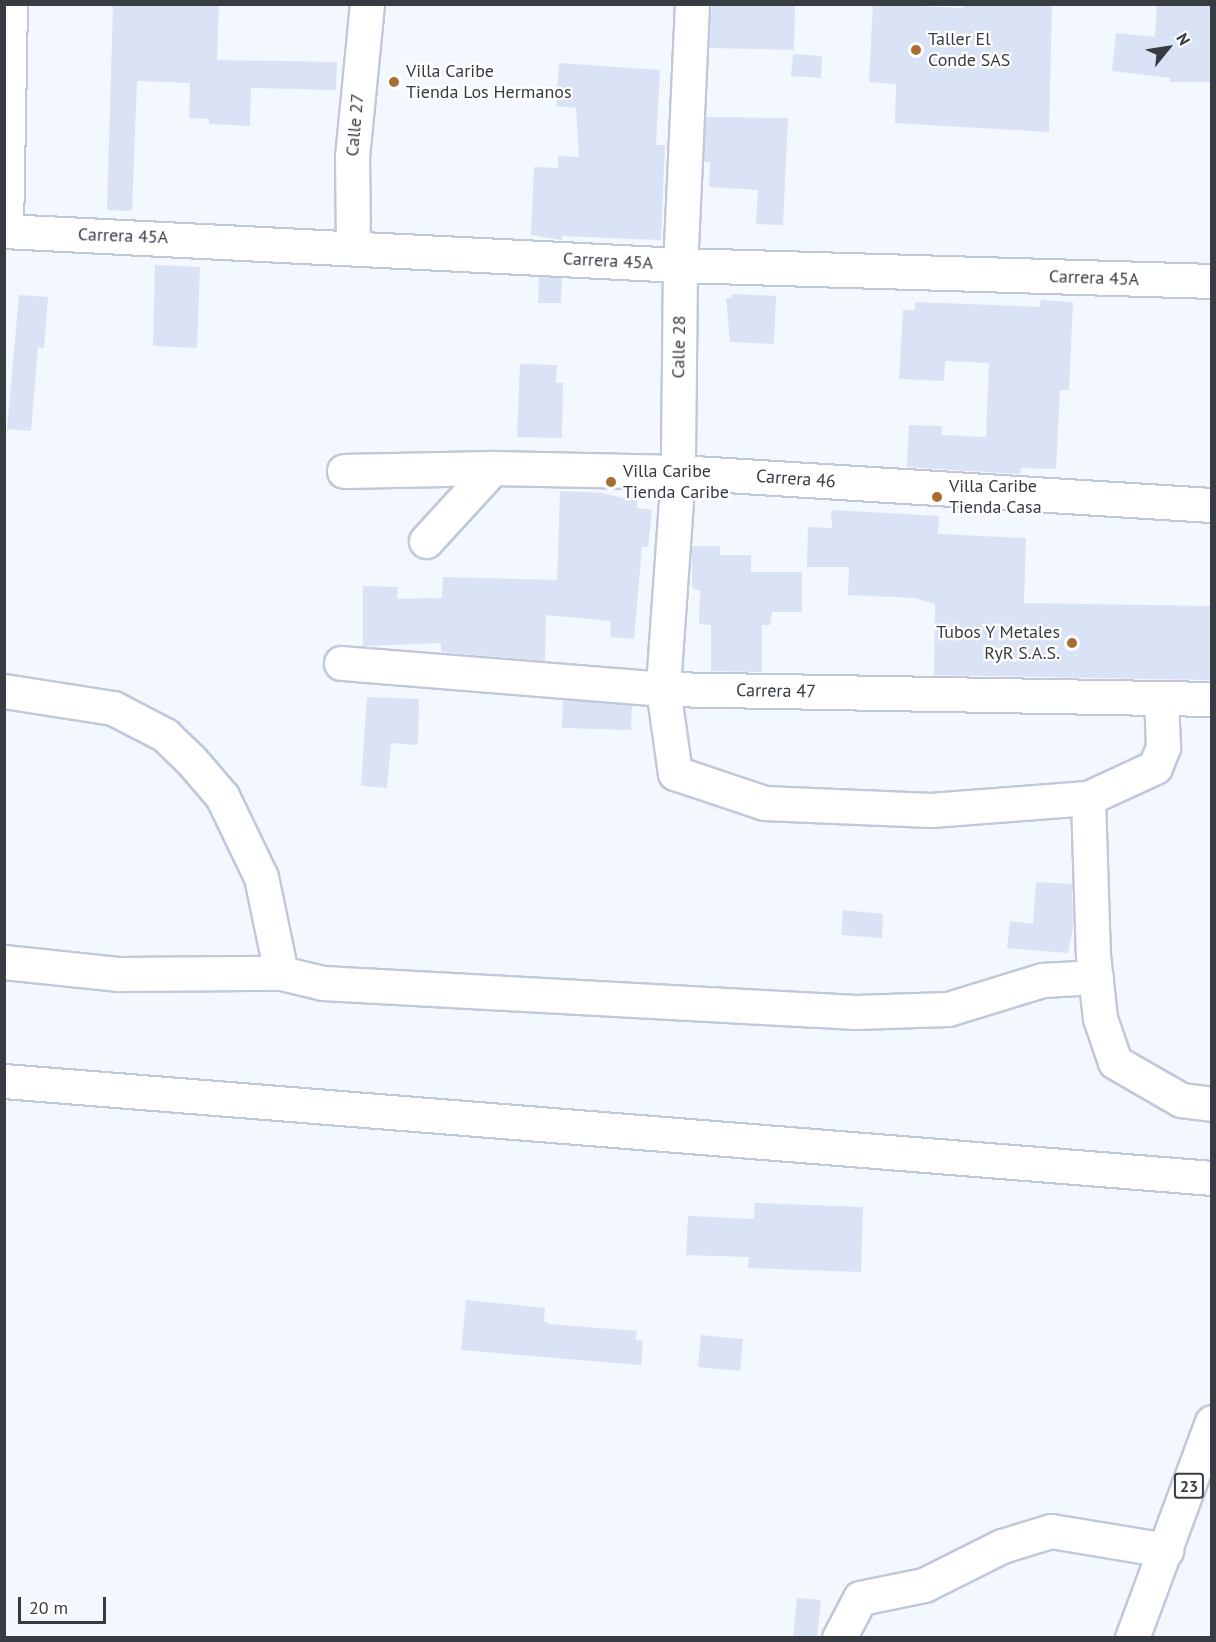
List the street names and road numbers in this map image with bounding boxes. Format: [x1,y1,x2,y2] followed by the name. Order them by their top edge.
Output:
[341,93,369,157] street label: Calle 27
[78,224,168,248] street label: Carrera 45A
[562,248,654,274] street label: Carrera 45A
[1049,266,1139,290] street label: Carrera 45A
[668,315,690,379] street label: Calle 28
[755,465,837,493] street label: Carrera 46
[736,680,816,702] street label: Carrera 47
[1172,1473,1206,1499] road number: 23

